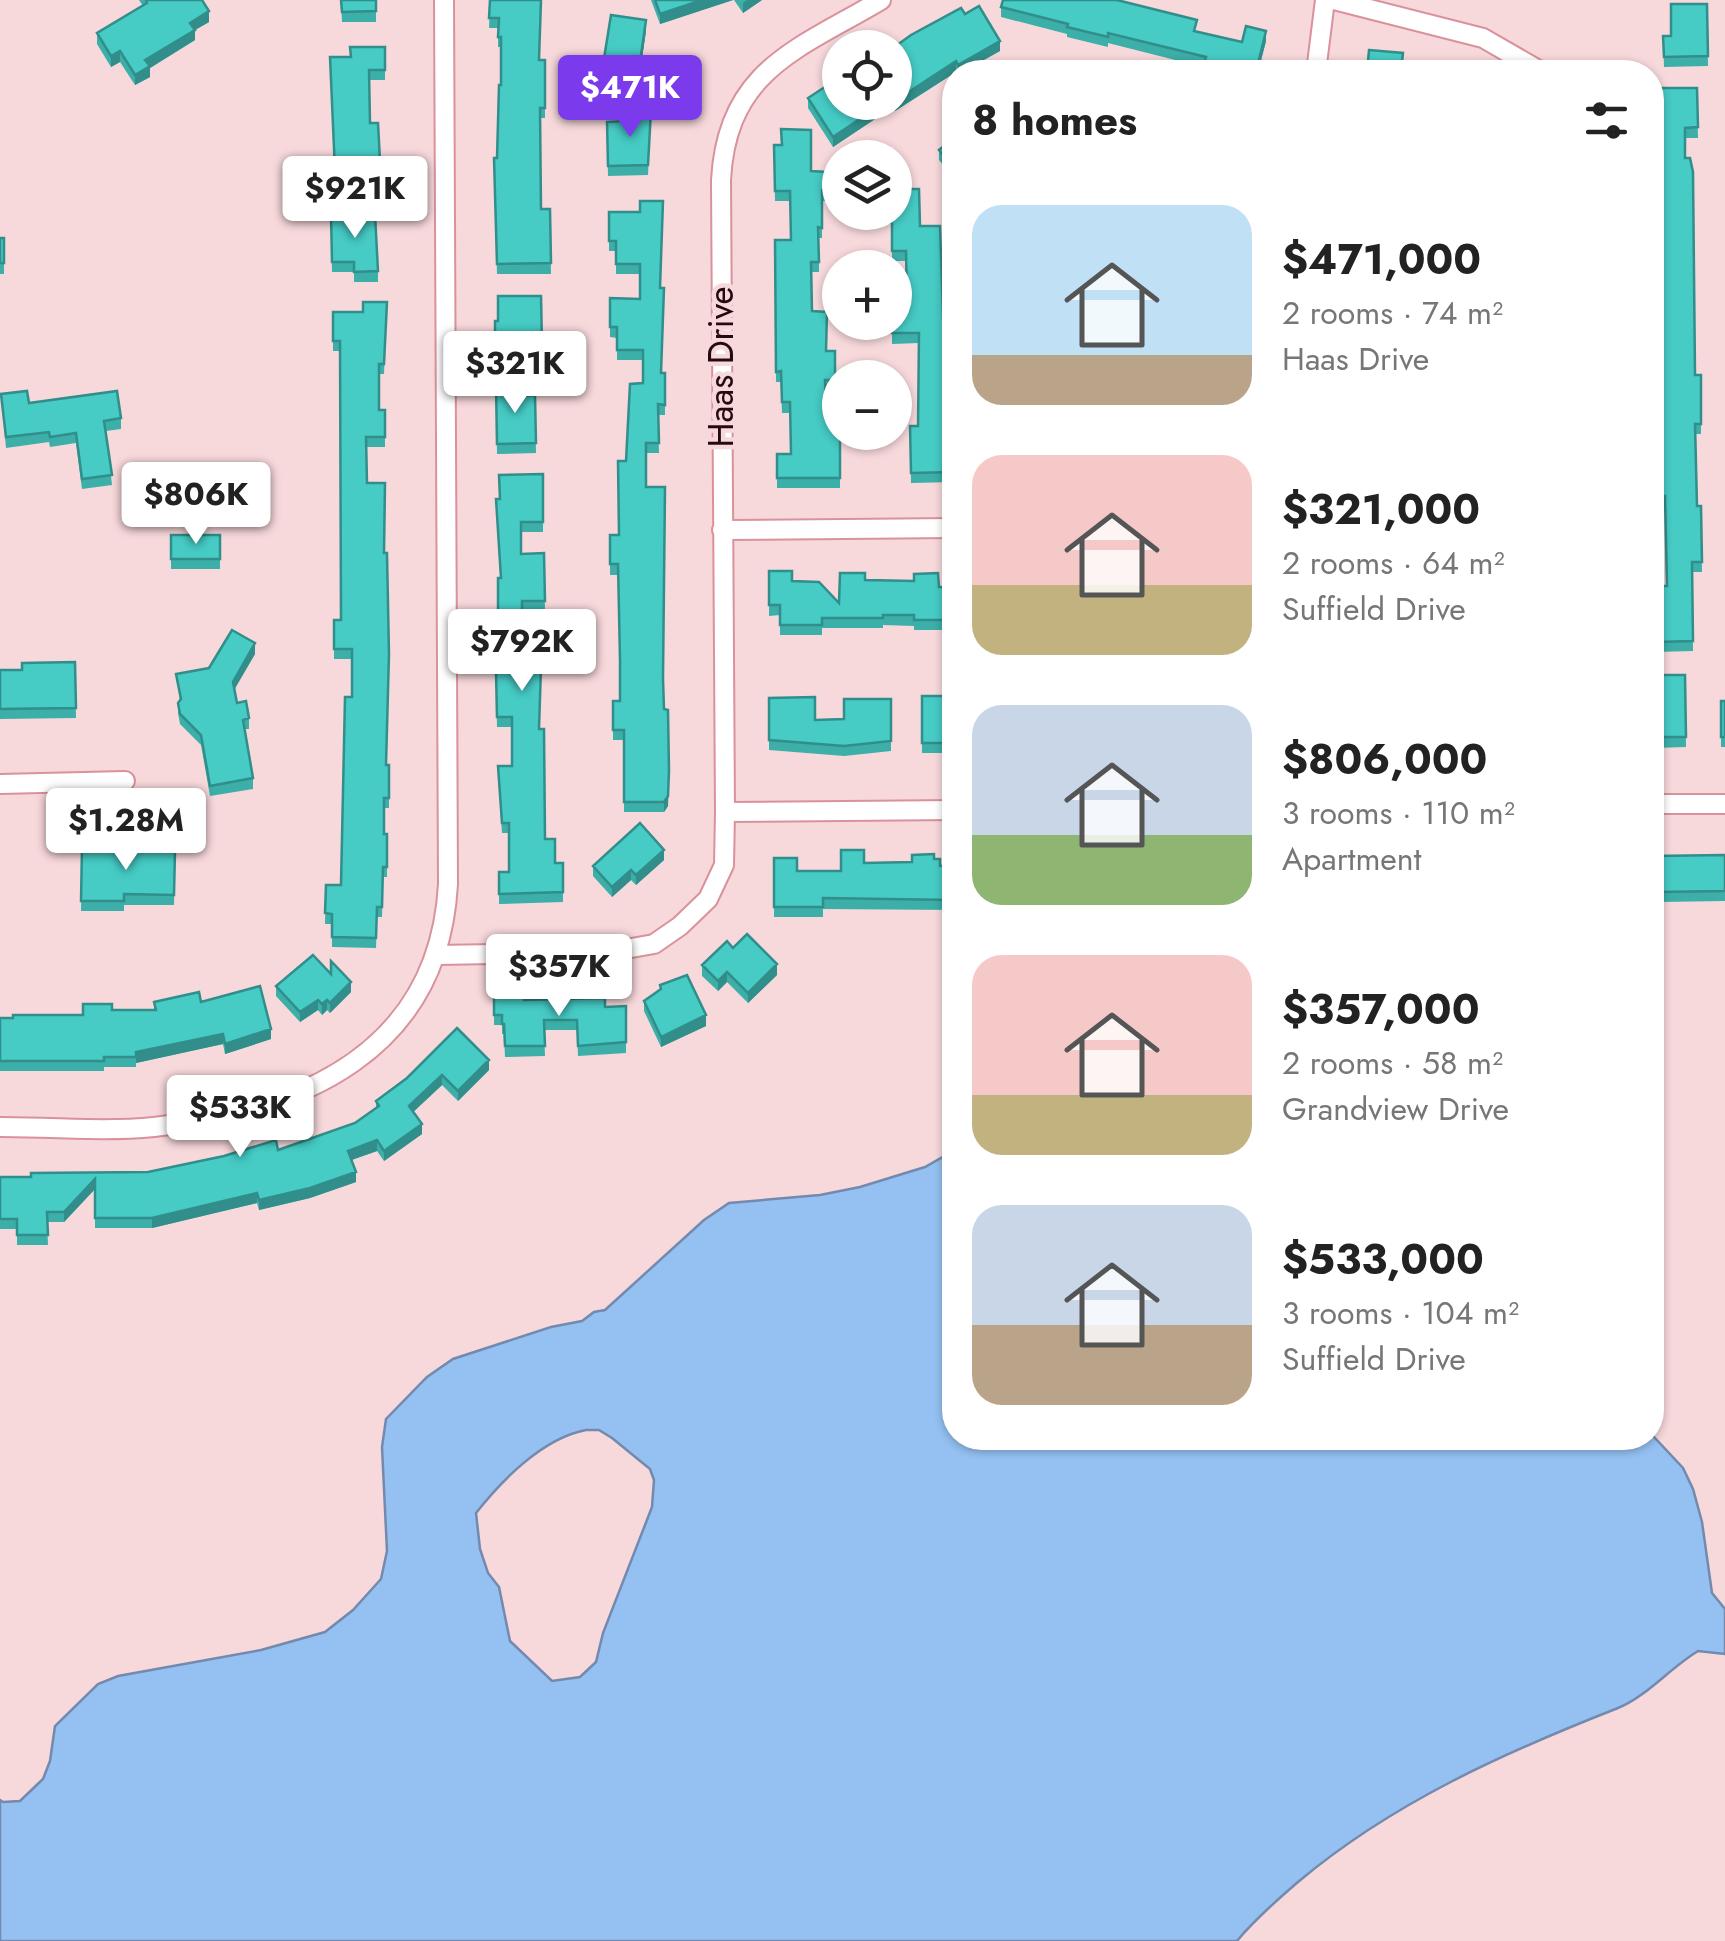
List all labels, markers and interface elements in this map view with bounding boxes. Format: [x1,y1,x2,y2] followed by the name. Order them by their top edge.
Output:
[822,30,912,450] map controls
[822,30,912,120] button: locate
[560,55,700,140] pin: $471K
[580,64,680,110] text: $471K
[972,90,1137,151] text: 8 homes
[1579,93,1634,148] icon: filters
[822,140,912,230] button: layers
[285,156,425,241] pin: $921K
[305,165,405,211] text: $921K
[1282,229,1481,290] text: $471,000
[1052,245,1172,365] icon: home
[822,250,912,340] button: +
[696,286,746,448] street label: Haas Drive
[1282,290,1503,336] text: 2 rooms · 74 m²
[445,331,585,416] pin: $321K
[1282,336,1429,382] text: Haas Drive
[465,340,565,386] text: $321K
[822,360,912,450] button: −
[126,462,266,547] pin: $806K
[144,471,248,517] text: $806K
[1282,479,1480,540] text: $321,000
[1052,495,1172,615] icon: home
[1282,540,1505,586] text: 2 rooms · 64 m²
[1282,586,1466,632] text: Suffield Drive
[452,609,592,694] pin: $792K
[470,618,574,664] text: $792K
[1282,729,1487,790] text: $806,000
[1052,745,1172,865] icon: home
[45,788,207,873] pin: $1.28M
[1282,790,1515,836] text: 3 rooms · 110 m²
[68,797,184,843] text: $1.28M
[1282,836,1421,882] text: Apartment
[489,934,629,1019] pin: $357K
[508,943,610,989] text: $357K
[1282,979,1479,1040] text: $357,000
[1052,995,1172,1115] icon: home
[1282,1040,1503,1086] text: 2 rooms · 58 m²
[170,1075,310,1160] pin: $533K
[189,1084,291,1130] text: $533K
[1282,1086,1509,1132] text: Grandview Drive
[1282,1229,1484,1290] text: $533,000
[1052,1245,1172,1365] icon: home
[1282,1290,1519,1336] text: 3 rooms · 104 m²
[1282,1336,1466,1382] text: Suffield Drive

